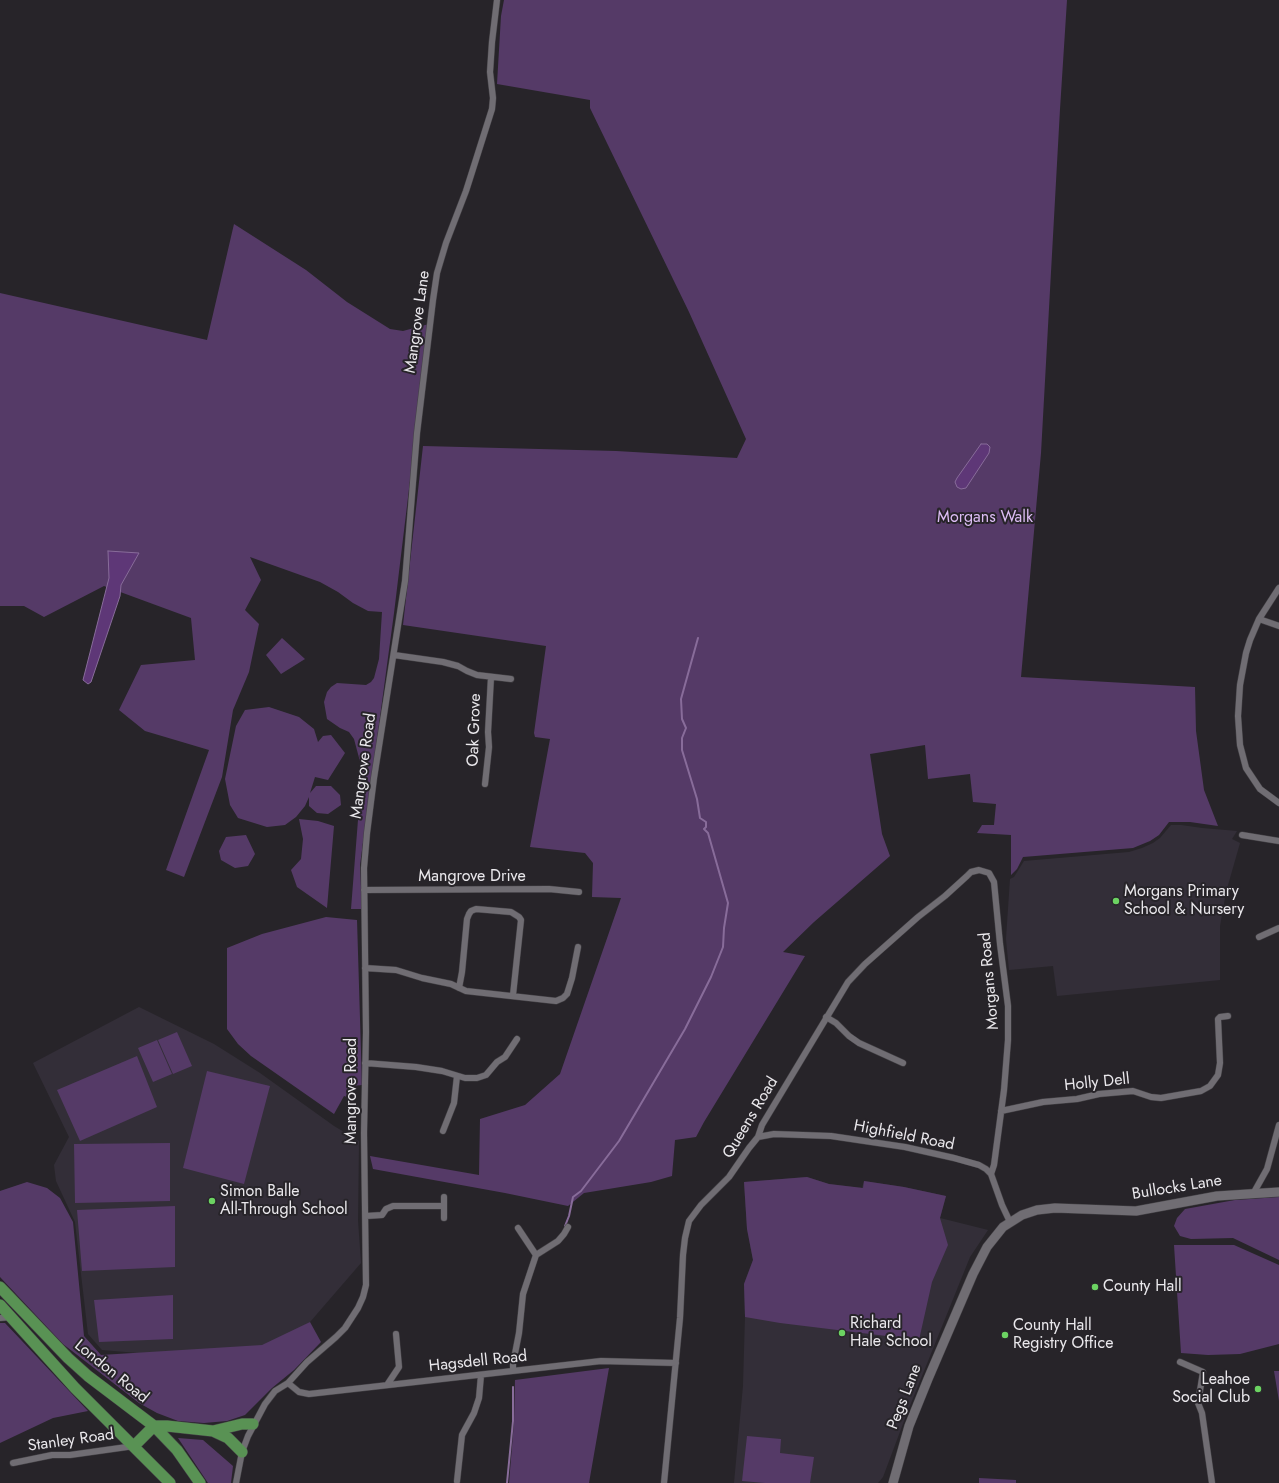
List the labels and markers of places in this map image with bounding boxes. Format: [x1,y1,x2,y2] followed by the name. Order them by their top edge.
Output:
[1124,882,1244,920] place label: Morgans Primary School & Nursery
[1111,896,1121,906] marker: Morgans Primary School & Nursery
[220,1182,348,1220] place label: Simon Balle All-Through School
[207,1196,217,1206] marker: Simon Balle All-Through School
[1103,1277,1182,1297] place label: County Hall
[1090,1282,1100,1292] marker: County Hall
[850,1314,932,1352] place label: Richard Hale School
[1013,1316,1113,1354] place label: County Hall Registry Office
[837,1328,847,1338] marker: Richard Hale School
[1000,1330,1010,1340] marker: County Hall Registry Office
[1172,1370,1250,1408] place label: Leahoe Social Club
[1253,1384,1263,1394] marker: Leahoe Social Club

